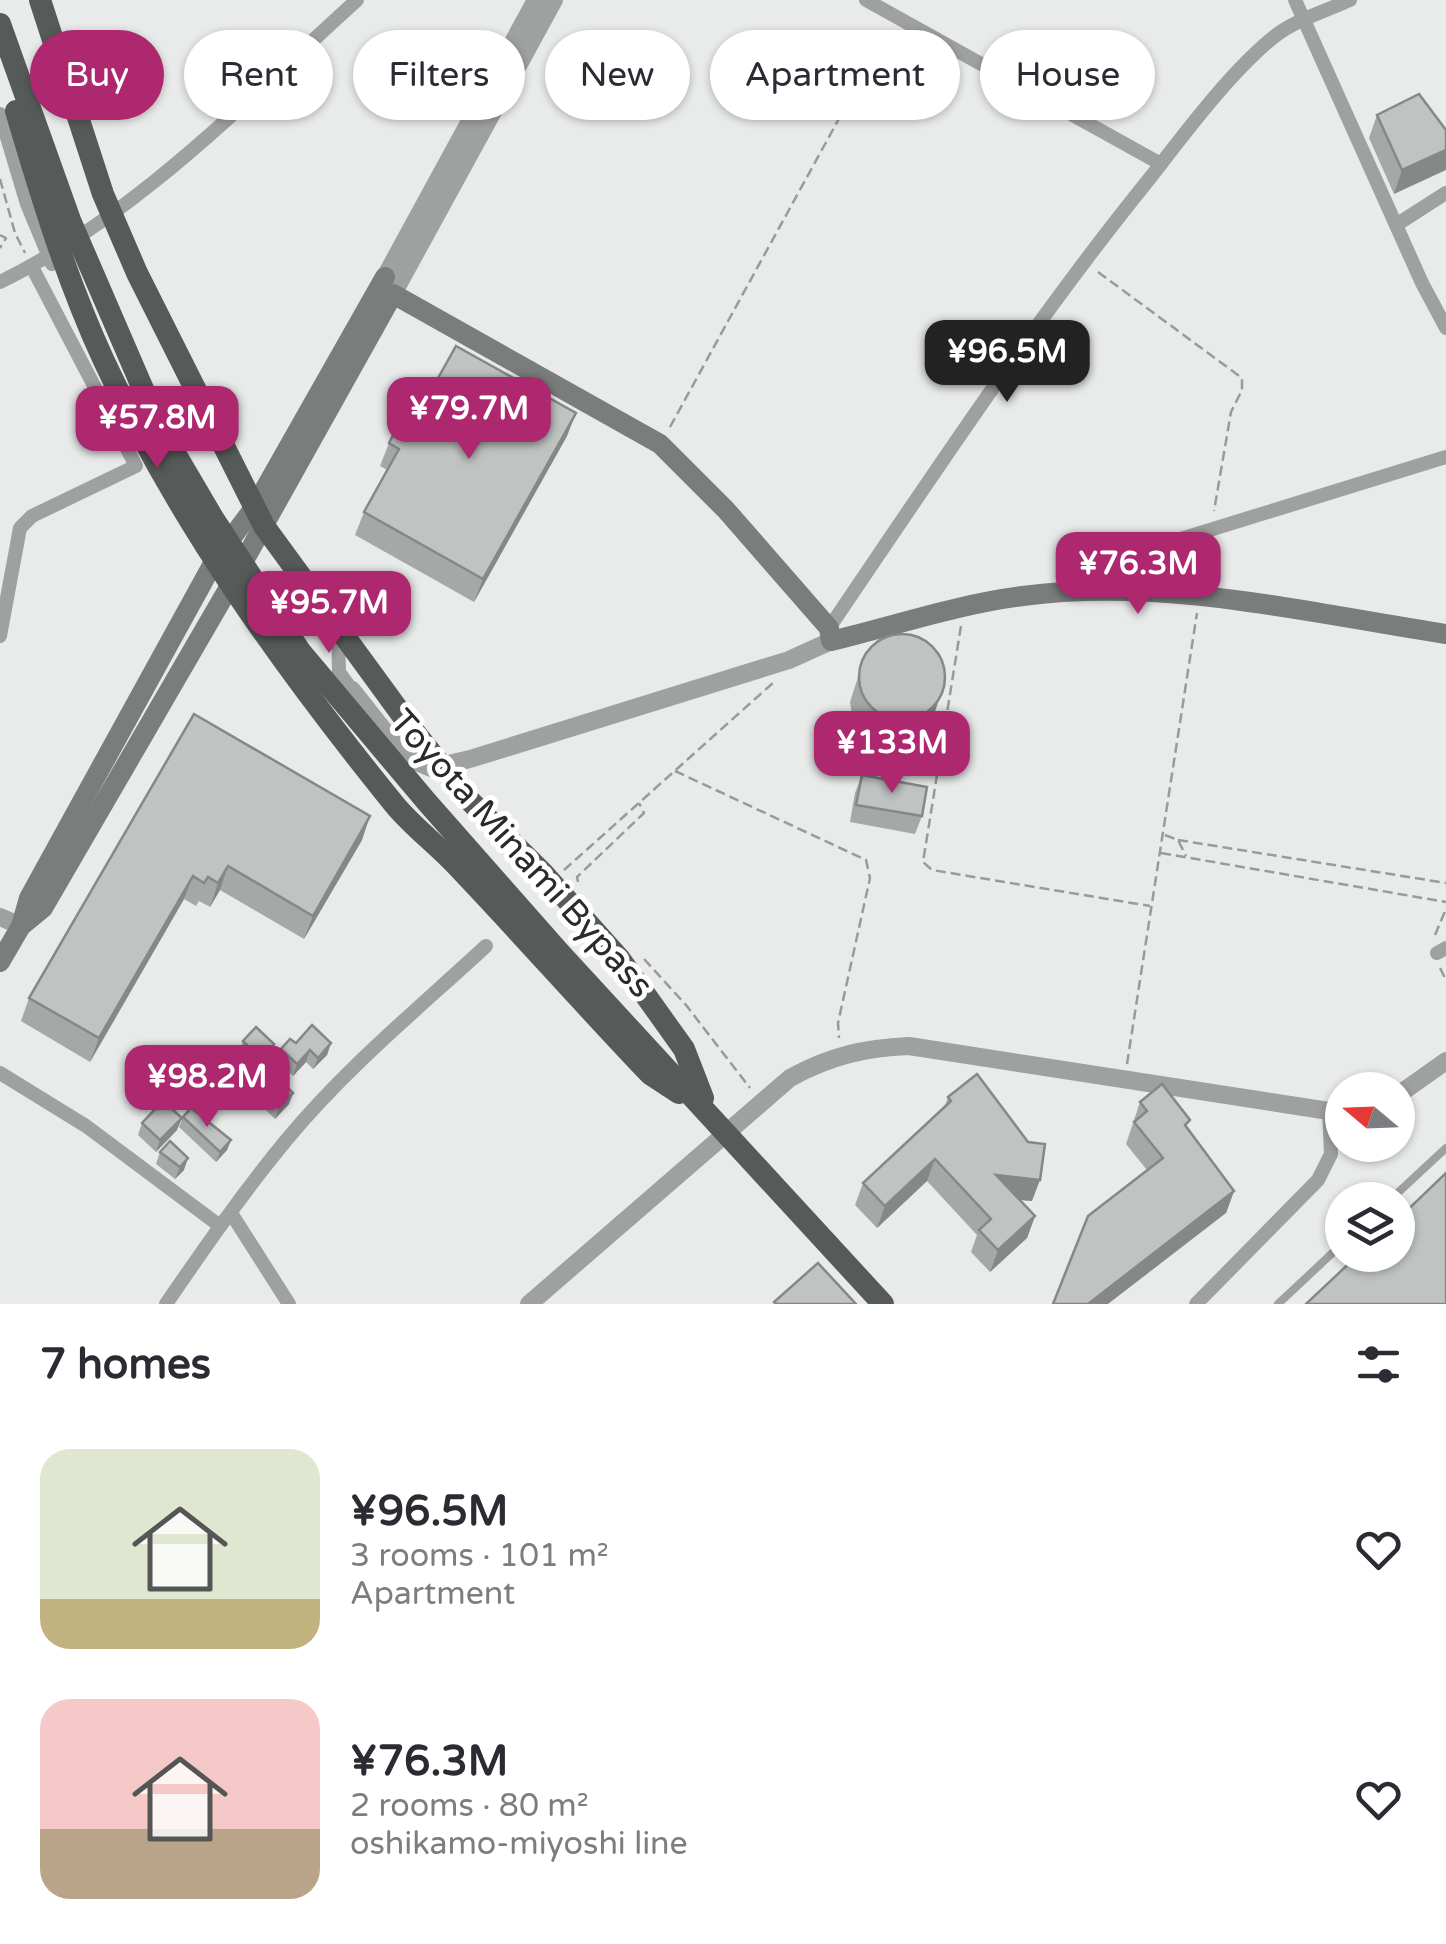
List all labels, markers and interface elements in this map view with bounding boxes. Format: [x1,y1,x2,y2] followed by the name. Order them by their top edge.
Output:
[30,30,164,120] chip: Buy
[184,30,333,120] chip: Rent
[353,30,525,120] chip: Filters
[545,30,690,120] chip: New
[710,30,960,120] chip: Apartment
[980,30,1155,120] chip: House
[926,320,1088,405] pin: ¥96.5M
[947,333,1067,371] text: ¥96.5M
[388,377,550,462] pin: ¥79.7M
[76,386,238,471] pin: ¥57.8M
[409,390,529,428] text: ¥79.7M
[98,399,216,437] text: ¥57.8M
[1057,532,1219,617] pin: ¥76.3M
[1078,545,1198,583] text: ¥76.3M
[248,571,410,656] pin: ¥95.7M
[269,584,389,622] text: ¥95.7M
[381,701,662,1006] street label: Toyota Minami Bypass
[822,711,962,796] pin: ¥133M
[836,724,948,762] text: ¥133M
[126,1045,288,1130] pin: ¥98.2M
[147,1058,267,1096] text: ¥98.2M
[1325,1072,1415,1162] north arrow
[1325,1072,1415,1272] map controls
[1325,1182,1415,1272] button: layers
[1351,1337,1406,1392] icon: filters
[40,1339,211,1390] text: 7 homes
[350,1486,508,1537] text: ¥96.5M
[120,1489,240,1609] icon: home
[1351,1522,1406,1577] icon: heart
[350,1537,609,1575] text: 3 rooms · 101 m²
[350,1575,515,1613] text: Apartment
[350,1736,508,1787] text: ¥76.3M
[120,1739,240,1859] icon: home
[1351,1772,1406,1827] icon: heart
[350,1787,589,1825] text: 2 rooms · 80 m²
[350,1825,688,1863] text: oshikamo-miyoshi line

